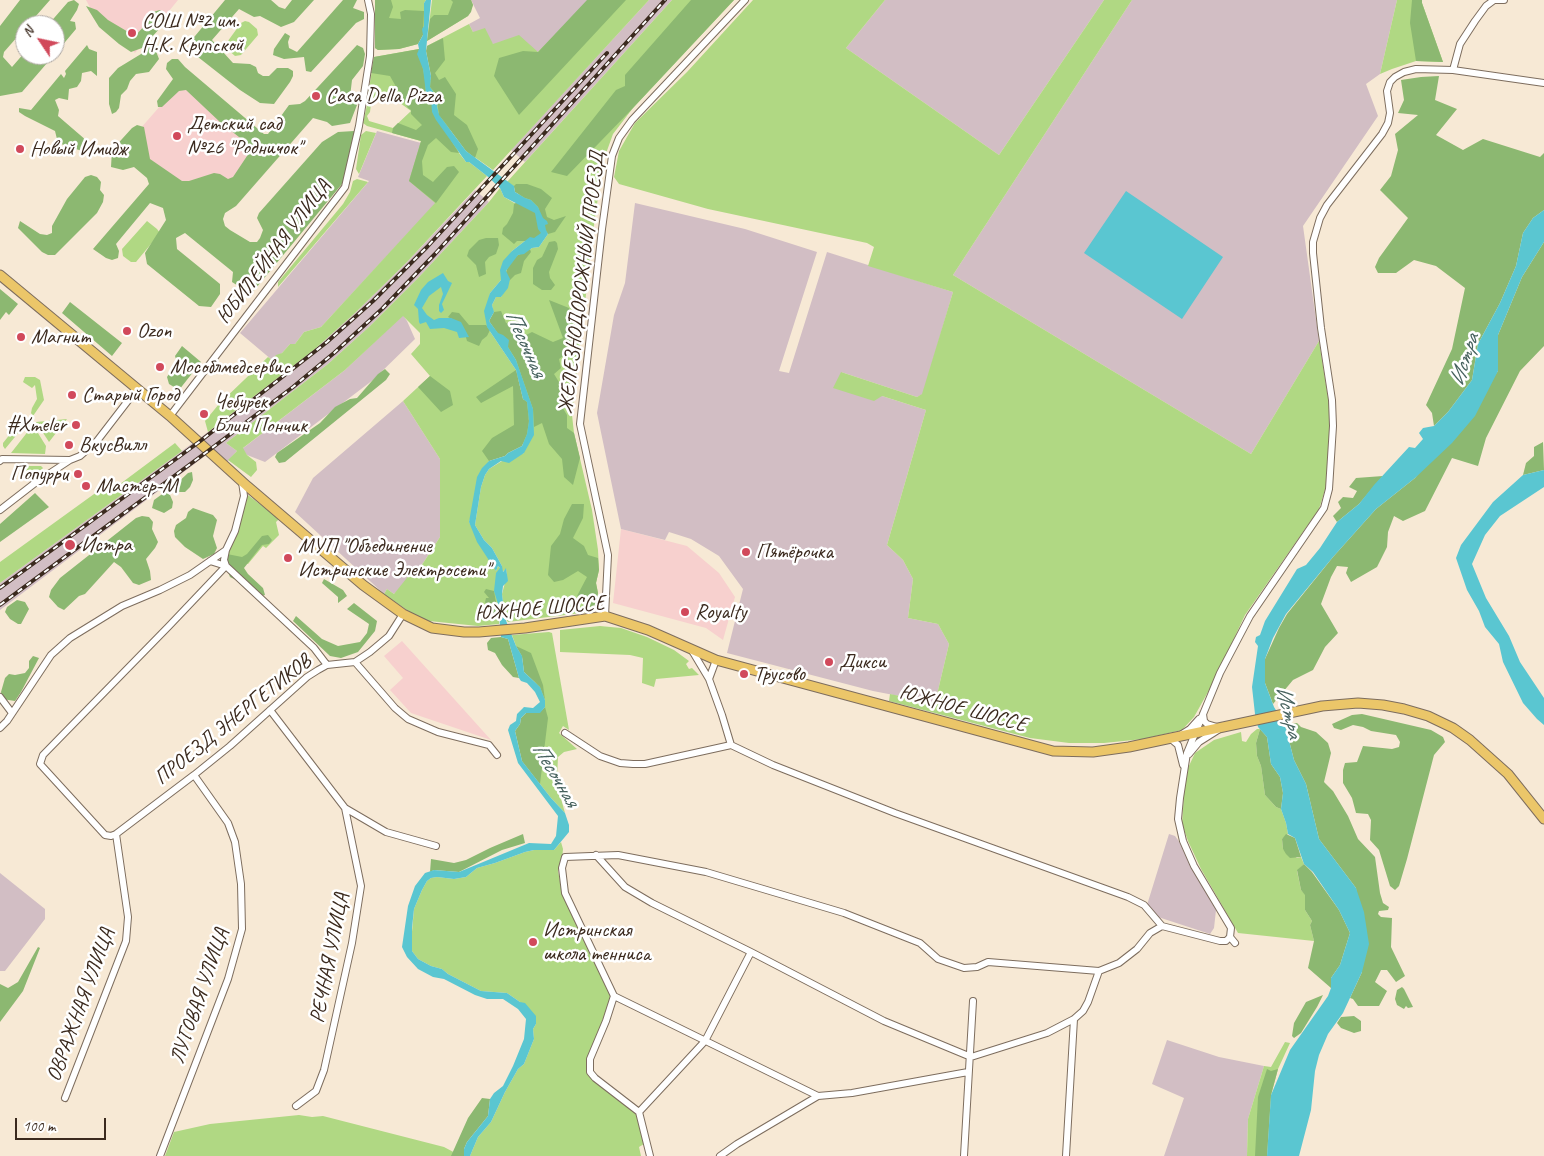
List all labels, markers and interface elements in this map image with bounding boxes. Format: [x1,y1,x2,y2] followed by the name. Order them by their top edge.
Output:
[142,8,243,58] place label: СОШ №2 им. Н.К. Крупской
[15,15,65,65] north arrow
[19,24,37,40] text: N
[126,27,138,39] marker: СОШ №2 им. Н.К. Крупской
[326,83,441,109] place label: Casa Della Pizza
[310,90,322,102] marker: Casa Della Pizza
[187,111,302,161] place label: Детский сад №26 "Родничок"
[171,130,183,142] marker: Детский сад №26 "Родничок"
[30,136,127,162] place label: Новый Имидж
[14,143,26,155] marker: Новый Имидж
[553,151,611,415] street label: ЖЕЛЕЗНОДОРОЖНЫЙ ПРОЕЗД
[212,175,336,329] street label: ЮБИЛЕЙНАЯ УЛИЦА
[499,307,551,381] water label: Песочная
[137,318,172,344] place label: Ozon
[31,324,91,350] place label: Магнит
[121,325,133,337] marker: Ozon
[15,331,27,343] marker: Магнит
[1444,331,1486,389] water label: Истра
[170,354,290,380] place label: Мособлмедсервис
[154,361,166,373] marker: Мособлмедсервис
[82,382,179,408] place label: Старый Город
[66,389,78,401] marker: Старый Город
[214,389,307,439] place label: Чебурек Блин Пончик
[198,408,210,420] marker: Чебурек Блин Пончик
[7,412,66,438] place label: #Xmeler
[70,419,82,431] marker: #Xmeler
[79,432,146,458] place label: ВкусВилл
[63,439,75,451] marker: ВкусВилл
[10,461,68,487] place label: Попурри
[72,468,84,480] marker: Попурри
[96,473,177,499] place label: Мастер-М
[80,480,92,492] marker: Мастер-М
[81,532,132,558] place label: Истра
[298,533,490,583] place label: МУП "Объединение Истринские Электросети"
[63,538,77,552] marker: Истра
[756,539,833,565] place label: Пятёрочка
[740,546,752,558] marker: Пятёрочка
[282,552,294,564] marker: МУП "Объединение Истринские Электросети"
[474,591,606,627] street label: ЮЖНОЕ ШОССЕ
[695,599,747,625] place label: Royalty
[679,606,691,618] marker: Royalty
[150,649,316,791] street label: ПРОЕЗД ЭНЕРГЕТИКОВ
[839,649,886,675] place label: Дикси
[823,656,835,668] marker: Дикси
[754,661,805,687] place label: Трусово
[738,668,750,680] marker: Трусово
[897,680,1029,738] street label: ЮЖНОЕ ШОССЕ
[1269,683,1307,741] water label: Истра
[526,738,584,812] water label: Песочная
[305,891,355,1025] street label: РЕЧНАЯ УЛИЦА
[543,917,650,967] place label: Истринская школа тенниса
[42,925,120,1085] street label: ОВРАЖНАЯ УЛИЦА
[165,925,235,1067] street label: ЛУГОВАЯ УЛИЦА
[527,936,539,948] marker: Истринская школа тенниса
[18,1108,109,1140] scale bar
[23,1117,55,1136] text: 100 m

